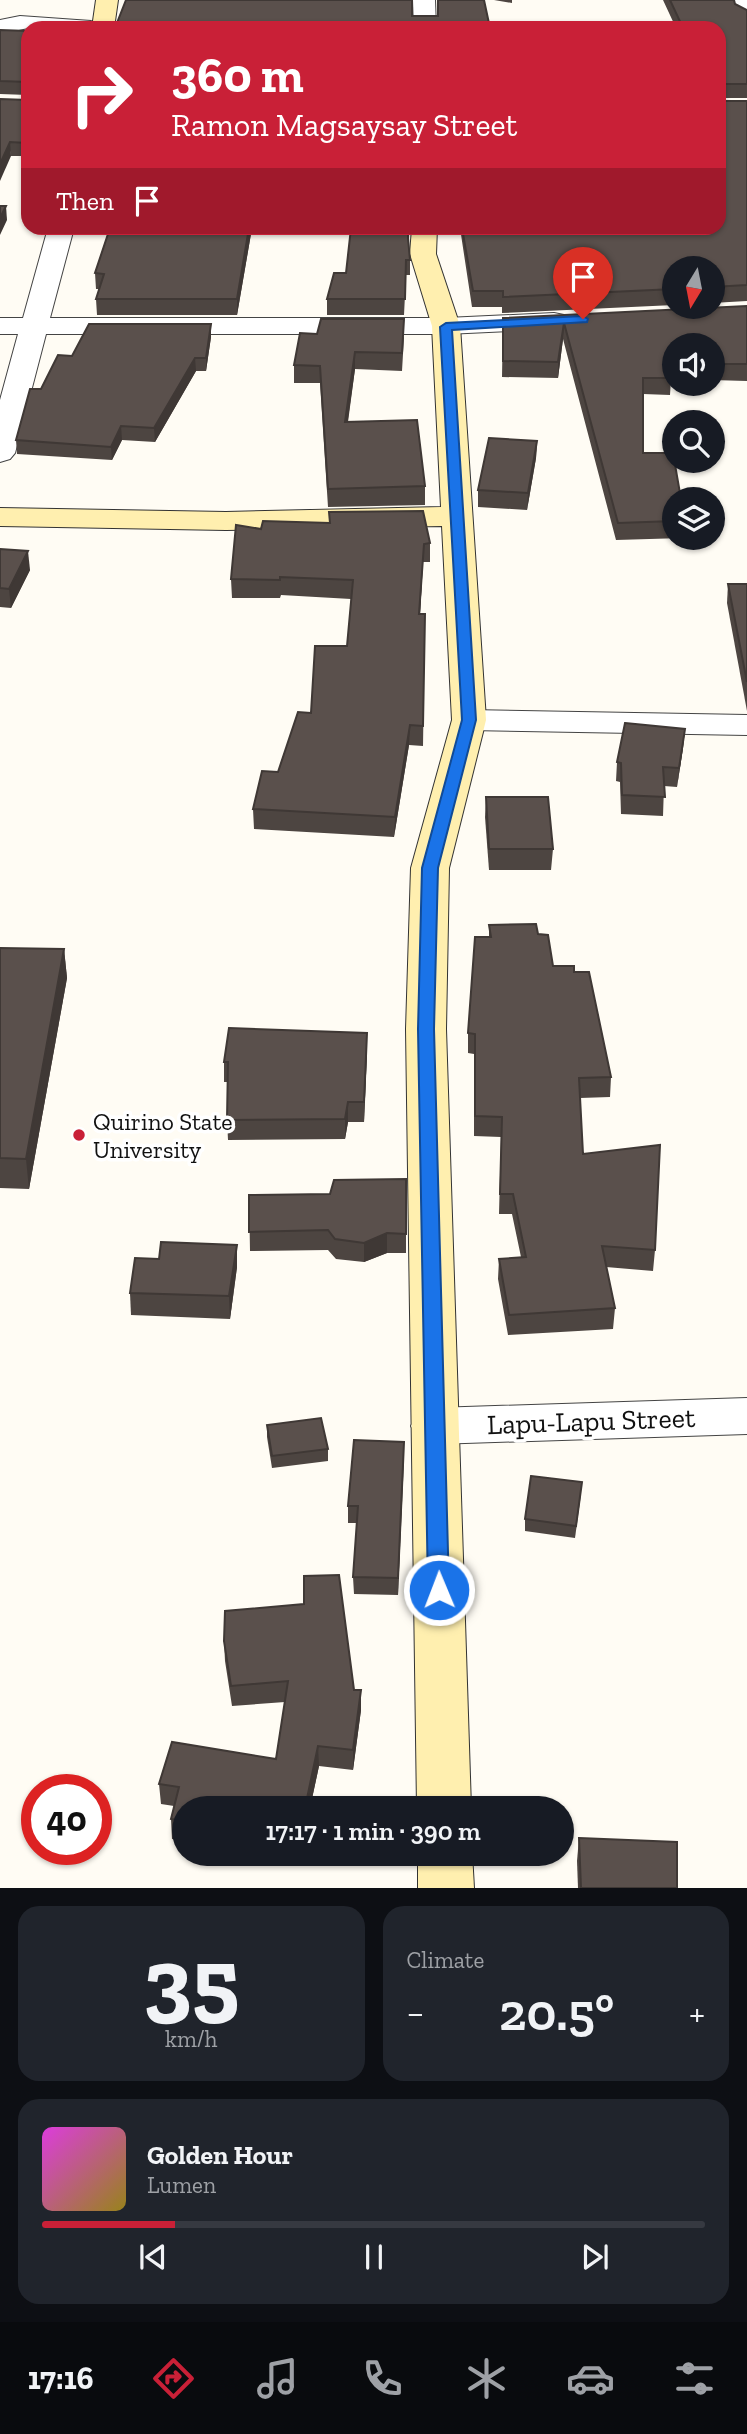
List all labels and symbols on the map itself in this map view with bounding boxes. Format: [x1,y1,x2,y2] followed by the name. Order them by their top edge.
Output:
[553,247,613,319] pin
[662,256,724,318] north arrow
[93,1107,233,1164] place label: Quirino State University
[71,1127,87,1143] marker: Quirino State University
[486,1401,696,1441] street label: Lapu-Lapu Street
[402,1553,476,1627] position arrow
[21,1774,112,1865] speed limit sign: 40

